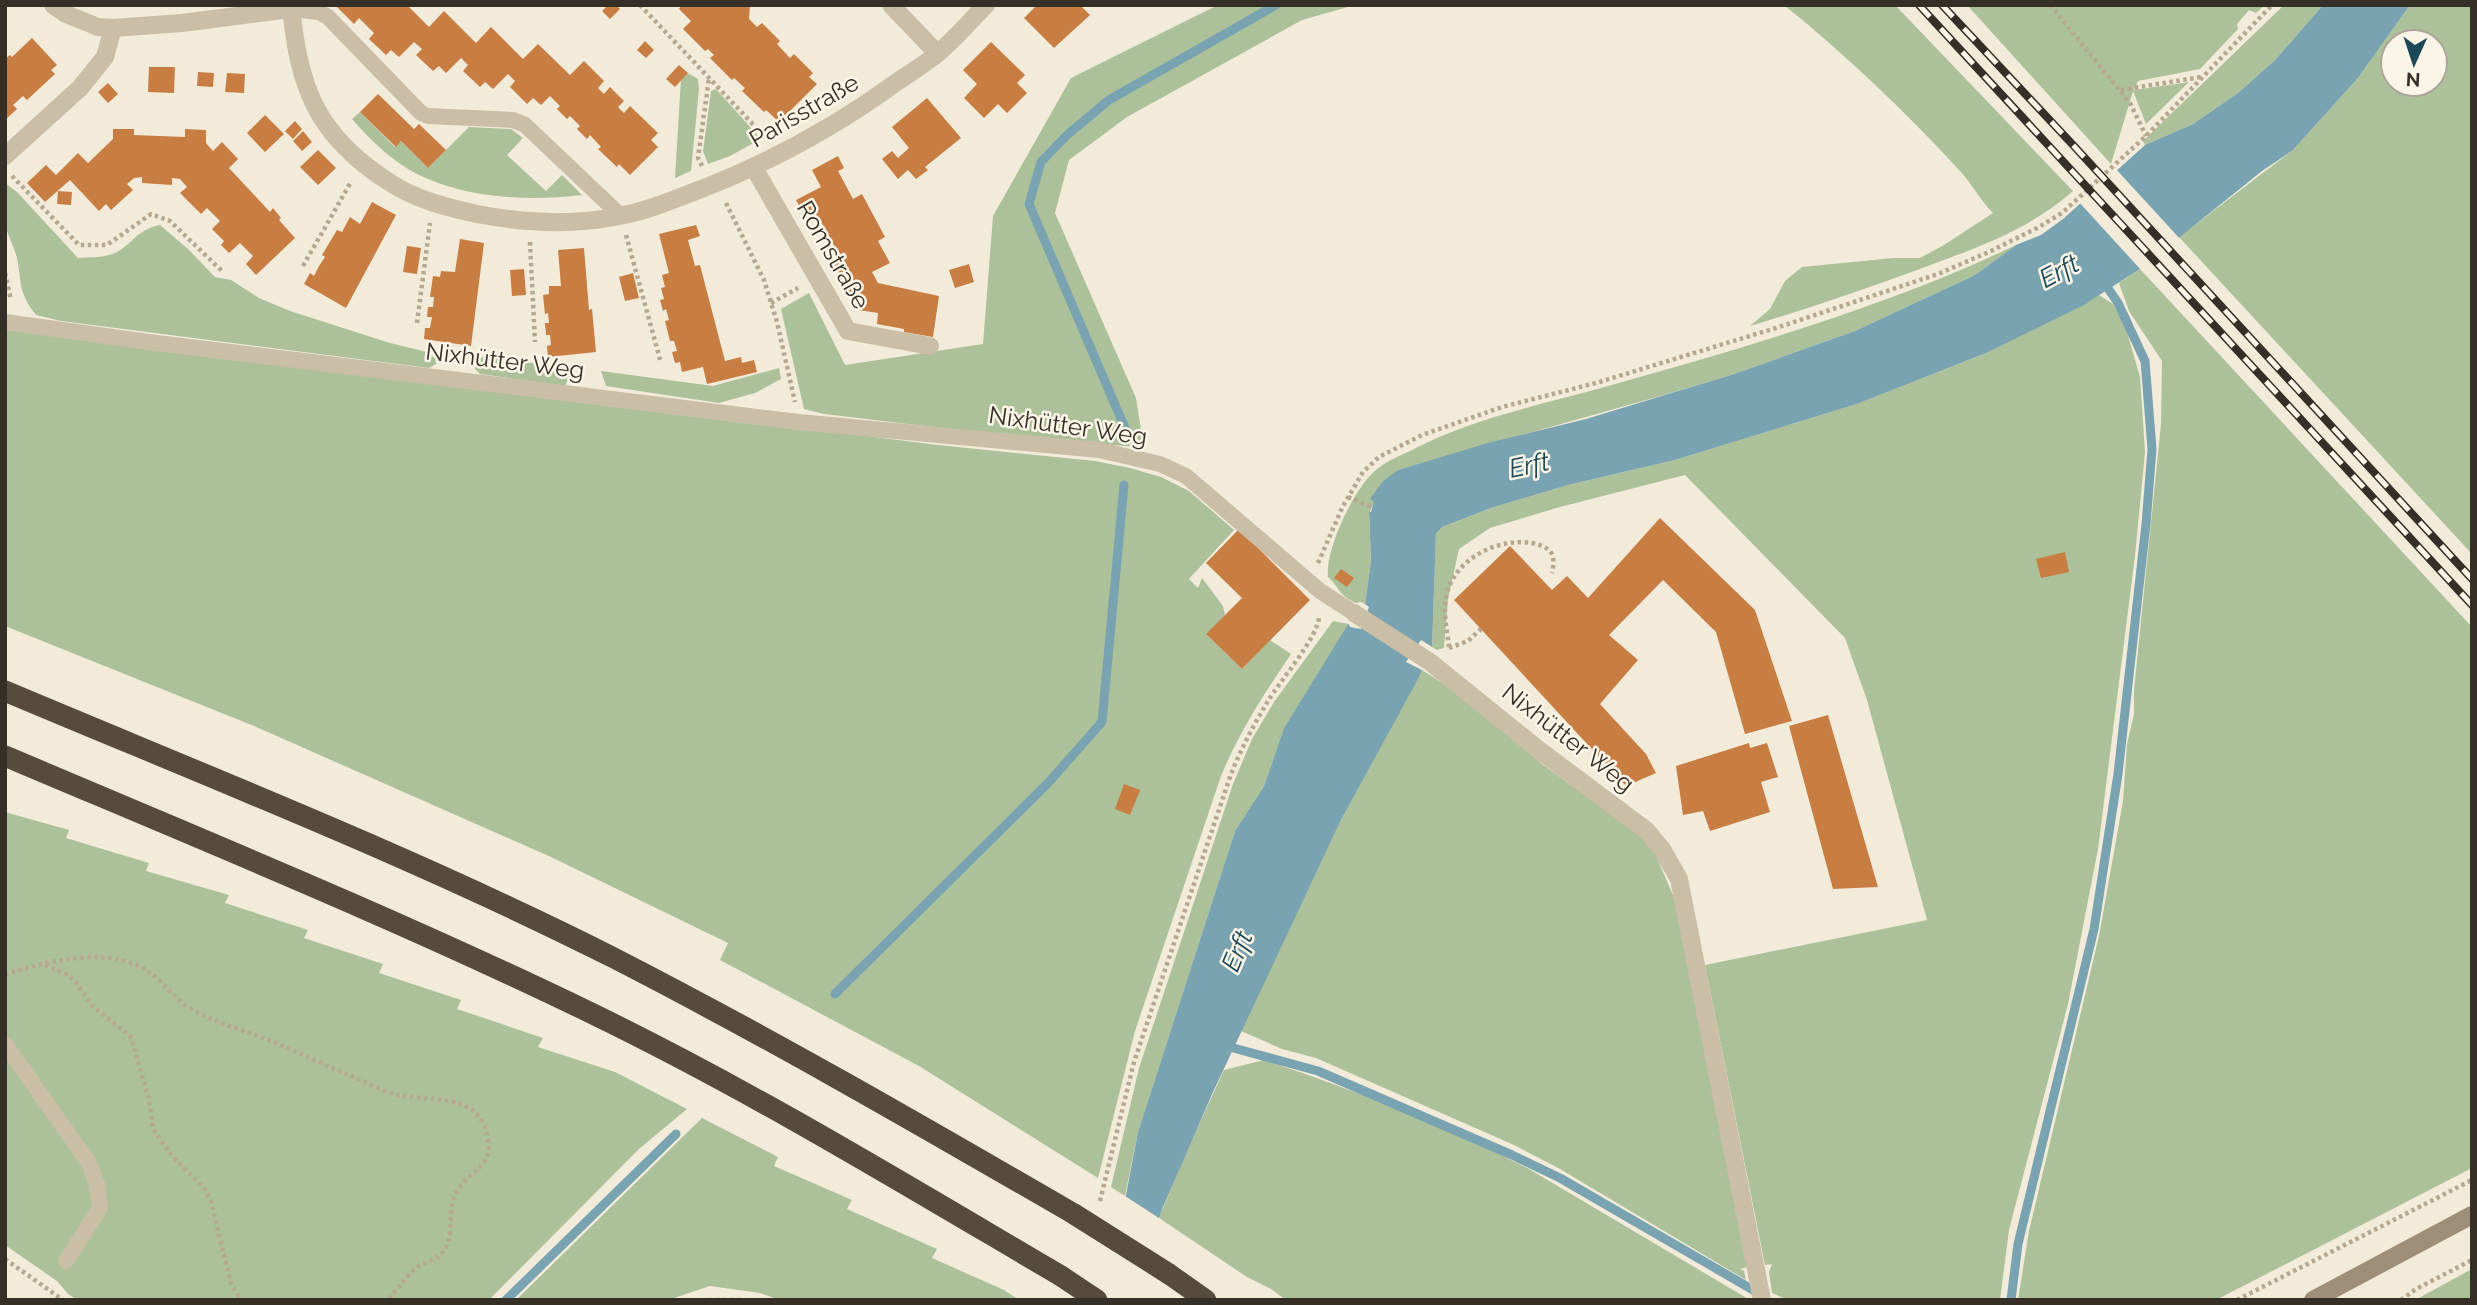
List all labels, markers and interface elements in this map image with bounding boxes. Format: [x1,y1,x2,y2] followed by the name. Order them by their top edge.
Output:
[2379,28,2449,98] north arrow
[744,68,864,154] street label: Parisstraße
[2405,69,2421,91] text: N
[791,196,876,314] street label: Romstraße
[2034,248,2085,294] water label: Erft
[424,336,586,385] street label: Nixhütter Weg
[987,400,1149,451] street label: Nixhütter Weg
[1506,446,1553,484] water label: Erft
[1496,677,1640,798] street label: Nixhütter Weg
[1215,926,1259,976] water label: Erft

